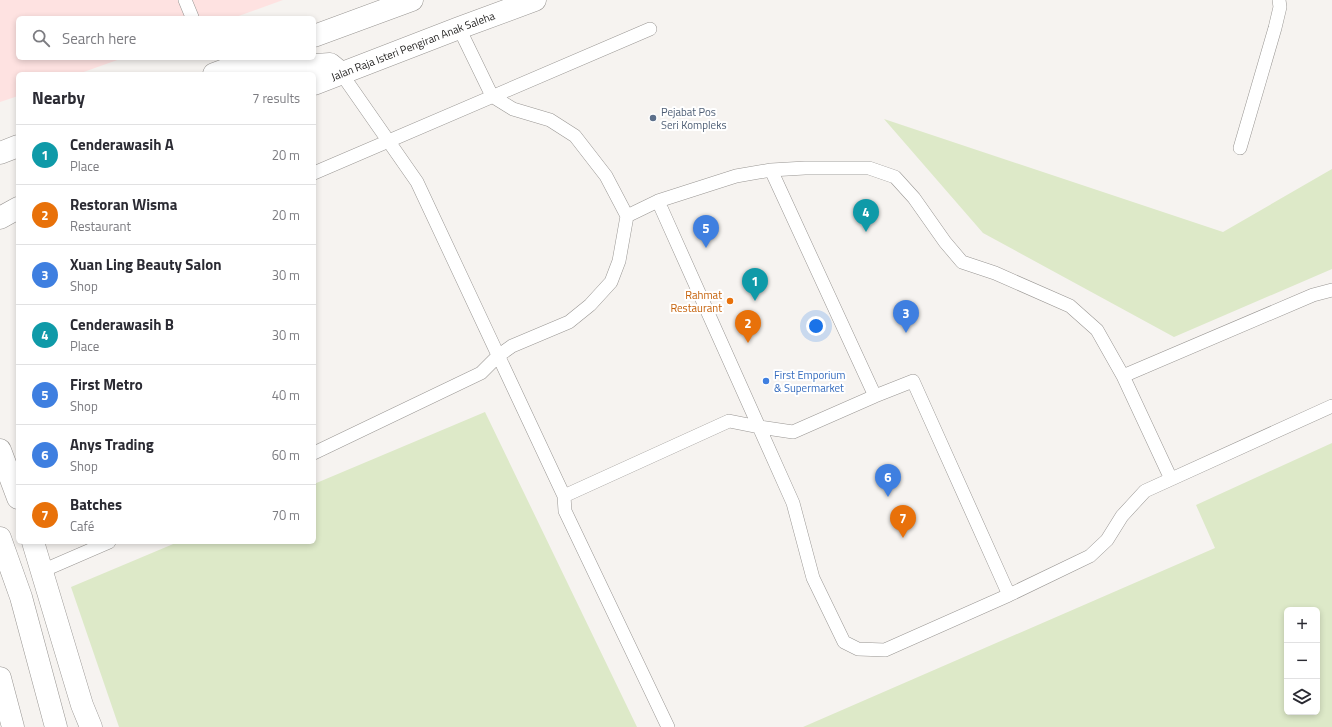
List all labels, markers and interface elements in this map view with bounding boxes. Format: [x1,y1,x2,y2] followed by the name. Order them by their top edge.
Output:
[329,7,498,85] street label: Jalan Raja Isteri Pengiran Anak Saleha
[16,16,316,60] search box
[30,27,52,49] icon: search
[62,27,136,50] text: Search here
[32,85,85,111] text: Nearby
[252,88,300,108] text: 7 results
[661,104,727,133] place label: Pejabat Pos Seri Kompleks
[648,113,658,123] marker: Pejabat Pos Seri Kompleks
[70,133,174,156] text: Cenderawasih A
[41,145,49,165] text: 1
[272,145,300,165] text: 20 m
[70,156,99,176] text: Place
[70,193,177,216] text: Restoran Wisma
[853,199,879,232] pin: 4
[41,205,49,225] text: 2
[272,205,300,225] text: 20 m
[693,215,719,248] pin: 5
[70,216,131,236] text: Restaurant
[70,253,222,276] text: Xuan Ling Beauty Salon
[41,265,49,285] text: 3
[272,265,300,285] text: 30 m
[742,268,768,301] pin: 1
[70,276,98,296] text: Shop
[670,287,722,316] place label: Rahmat Restaurant
[725,296,735,306] marker: Rahmat Restaurant
[893,300,919,333] pin: 3
[735,310,761,343] pin: 2
[70,313,174,336] text: Cenderawasih B
[806,316,826,336] your location
[41,325,49,345] text: 4
[272,325,300,345] text: 30 m
[70,336,99,356] text: Place
[774,367,846,396] place label: First Emporium & Supermarket
[70,373,143,396] text: First Metro
[761,376,771,386] marker: First Emporium & Supermarket
[41,385,49,405] text: 5
[272,385,300,405] text: 40 m
[70,396,98,416] text: Shop
[70,433,154,456] text: Anys Trading
[41,445,49,465] text: 6
[272,445,300,465] text: 60 m
[70,456,98,476] text: Shop
[875,464,901,497] pin: 6
[70,493,122,516] text: Batches
[41,505,49,525] text: 7
[272,505,300,525] text: 70 m
[890,505,916,538] pin: 7
[70,516,94,536] text: Café
[1284,607,1320,715] map controls
[1284,607,1320,643] button: +
[1284,643,1320,679] button: −
[1284,679,1320,715] button: layers

